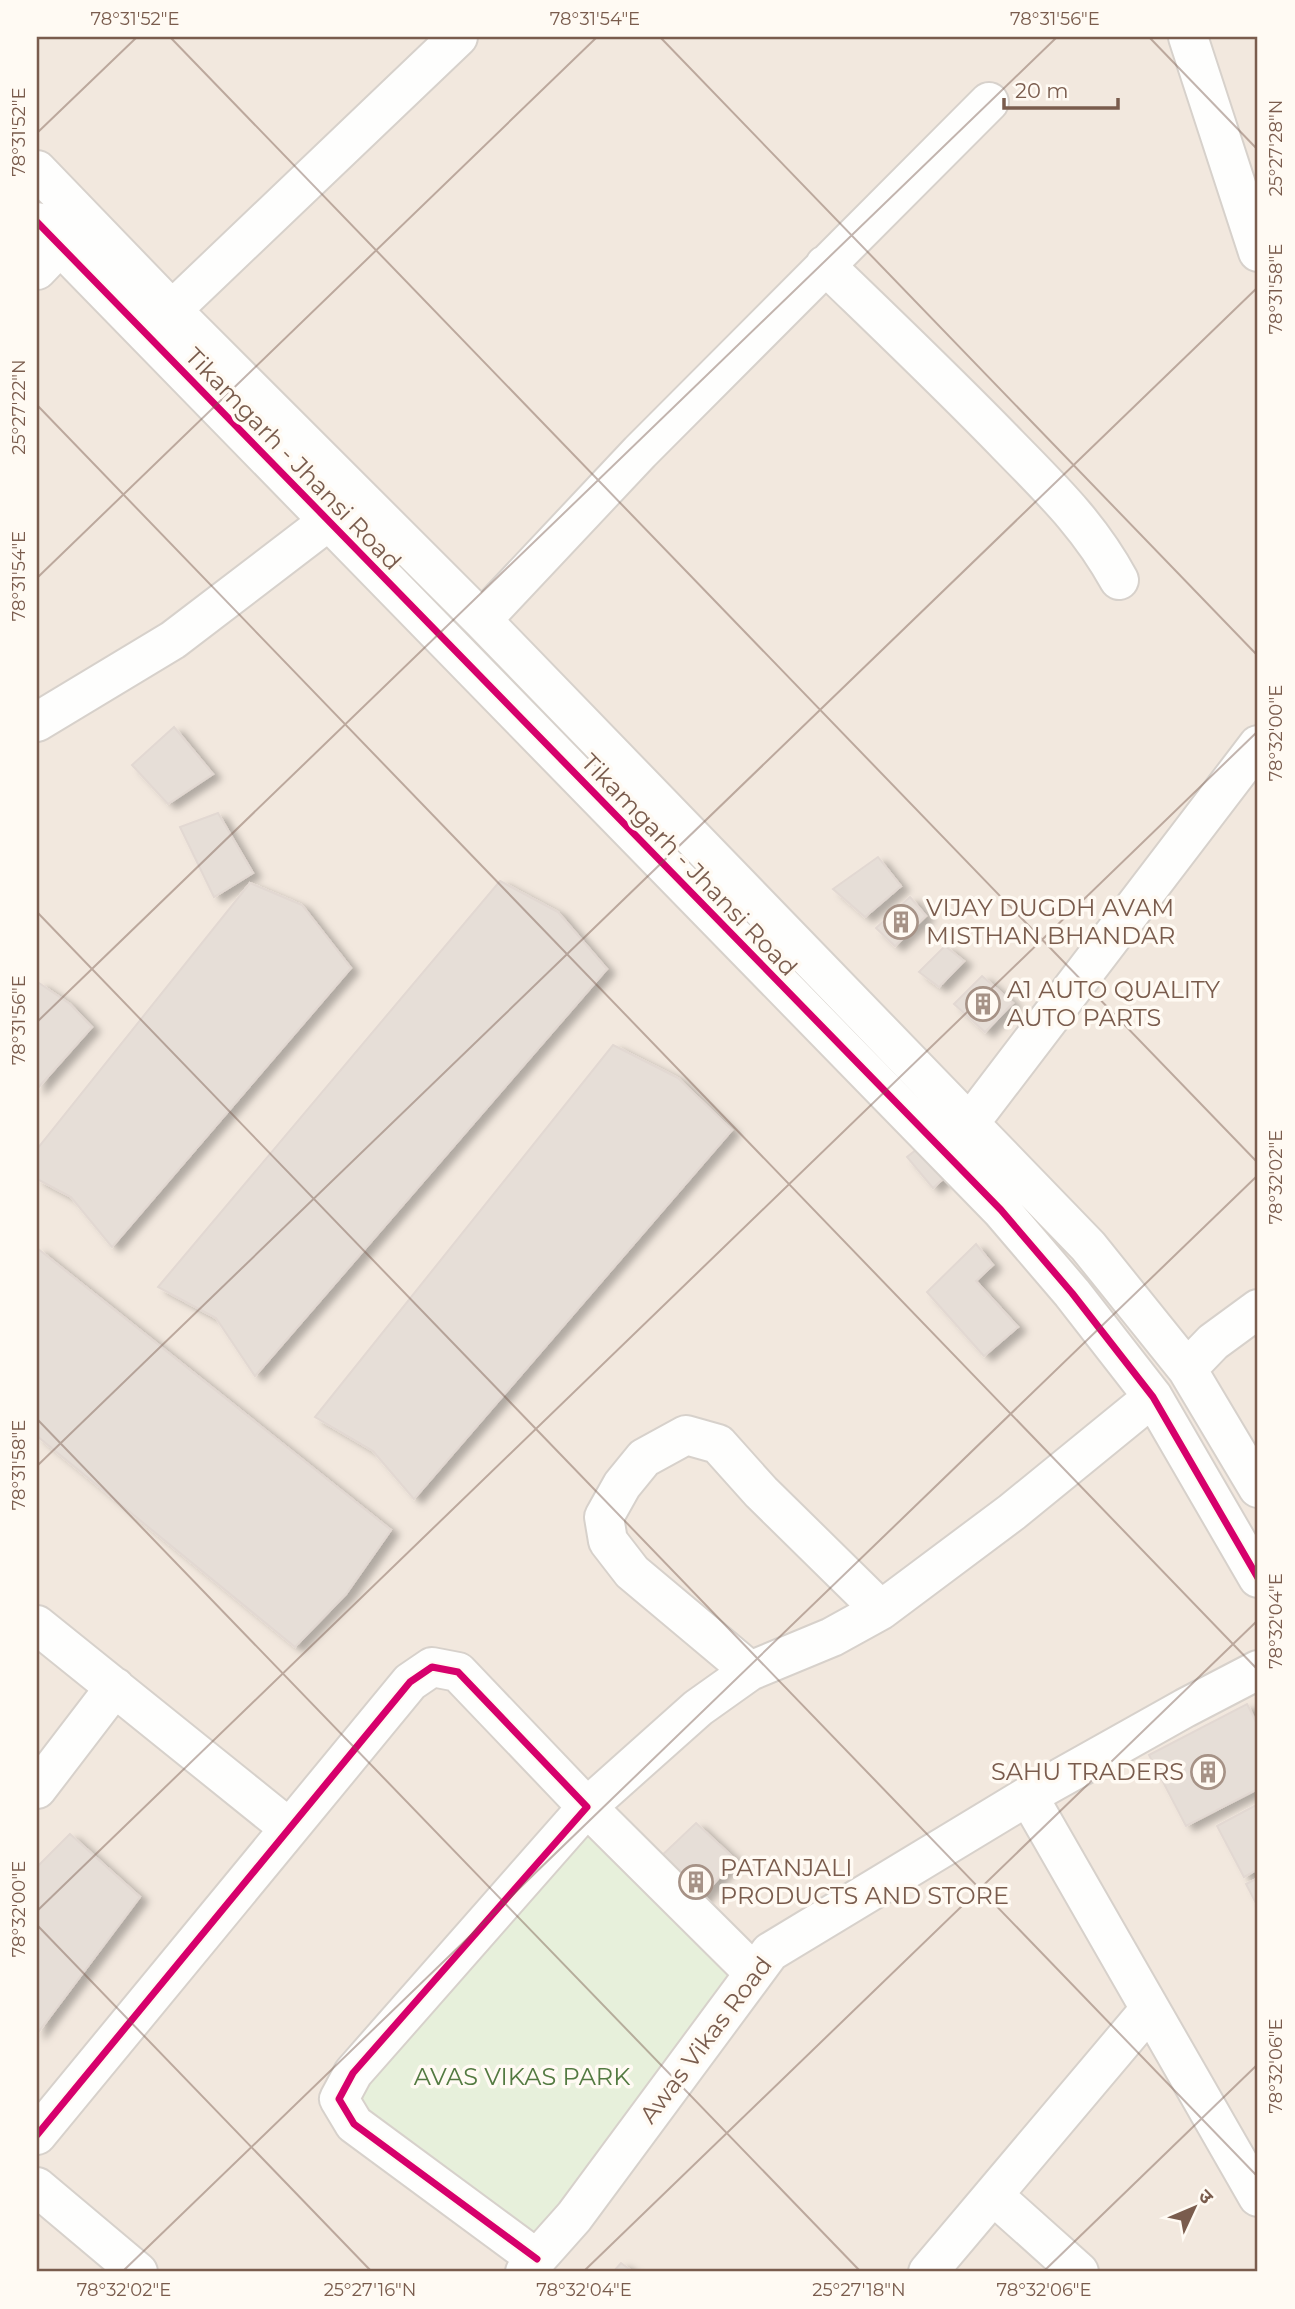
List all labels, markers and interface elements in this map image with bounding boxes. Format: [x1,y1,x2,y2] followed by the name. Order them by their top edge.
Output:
[90,8,180,30] text: 78°31'52"E
[550,8,640,30] text: 78°31'54"E
[1010,8,1100,30] text: 78°31'56"E
[1004,66,1118,110] scale bar
[1015,78,1069,103] text: 20 m
[8,87,30,177] text: 78°31'52"E
[1265,100,1287,196] text: 25°27'28"N
[1265,244,1287,334] text: 78°31'58"E
[179,341,407,576] street label: Tikamgarh - Jhansi Road
[8,359,30,455] text: 25°27'22"N
[8,531,30,621] text: 78°31'54"E
[1265,685,1287,781] text: 78°32'00"E
[575,747,803,982] street label: Tikamgarh - Jhansi Road
[926,893,1175,950] place label: VIJAY DUGDH AVAM MISTHAN BHANDAR
[882,903,920,941] building icon: VIJAY DUGDH AVAM MISTHAN BHANDAR
[8,975,30,1065] text: 78°31'56"E
[1007,975,1221,1032] place label: A1 AUTO QUALITY AUTO PARTS
[964,985,1002,1023] building icon: A1 AUTO QUALITY AUTO PARTS
[1265,1130,1287,1224] text: 78°32'02"E
[8,1420,30,1510] text: 78°31'58"E
[1265,1573,1287,1669] text: 78°32'04"E
[1189,1753,1227,1791] building icon: SAHU TRADERS
[991,1757,1184,1786] place label: SAHU TRADERS
[720,1853,1009,1910] place label: PATANJALI PRODUCTS AND STORE
[8,1861,30,1957] text: 78°32'00"E
[677,1863,715,1901] building icon: PATANJALI PRODUCTS AND STORE
[633,1951,778,2129] street label: Awas Vikas Road
[1265,2018,1287,2114] text: 78°32'06"E
[414,2062,630,2091] park label: AVAS VIKAS PARK
[1158,2172,1228,2242] north arrow
[1194,2185,1219,2209] text: उ
[77,2279,171,2301] text: 78°32'02"E
[324,2279,416,2301] text: 25°27'16"N
[536,2279,632,2301] text: 78°32'04"E
[812,2279,906,2301] text: 25°27'18"N
[996,2279,1092,2301] text: 78°32'06"E

